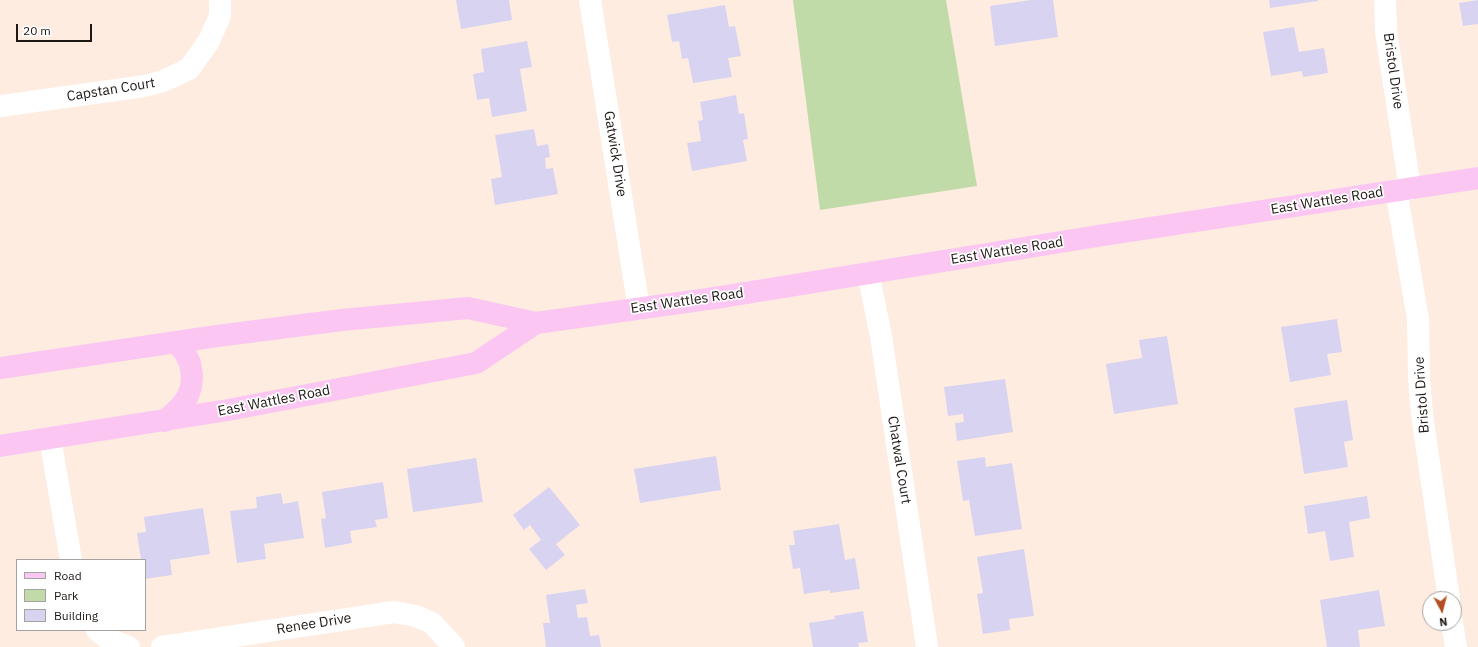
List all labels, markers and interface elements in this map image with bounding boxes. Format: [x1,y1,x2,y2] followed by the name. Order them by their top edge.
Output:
[18,16,94,42] scale bar
[23,23,51,38] text: 20 m
[1379,32,1407,110] street label: Bristol Drive
[66,75,156,105] street label: Capstan Court
[600,110,630,198] street label: Gatwick Drive
[1269,184,1385,218] street label: East Wattles Road
[949,234,1065,268] street label: East Wattles Road
[629,285,745,317] street label: East Wattles Road
[1411,356,1433,434] street label: Bristol Drive
[216,382,332,420] street label: East Wattles Road
[884,415,914,505] street label: Chatwal Court
[16,559,146,631] legend
[54,568,82,583] text: Road
[54,588,78,603] text: Park
[1422,591,1462,631] north arrow
[54,608,98,623] text: Building
[275,610,353,638] street label: Renee Drive
[1439,614,1448,629] text: N

